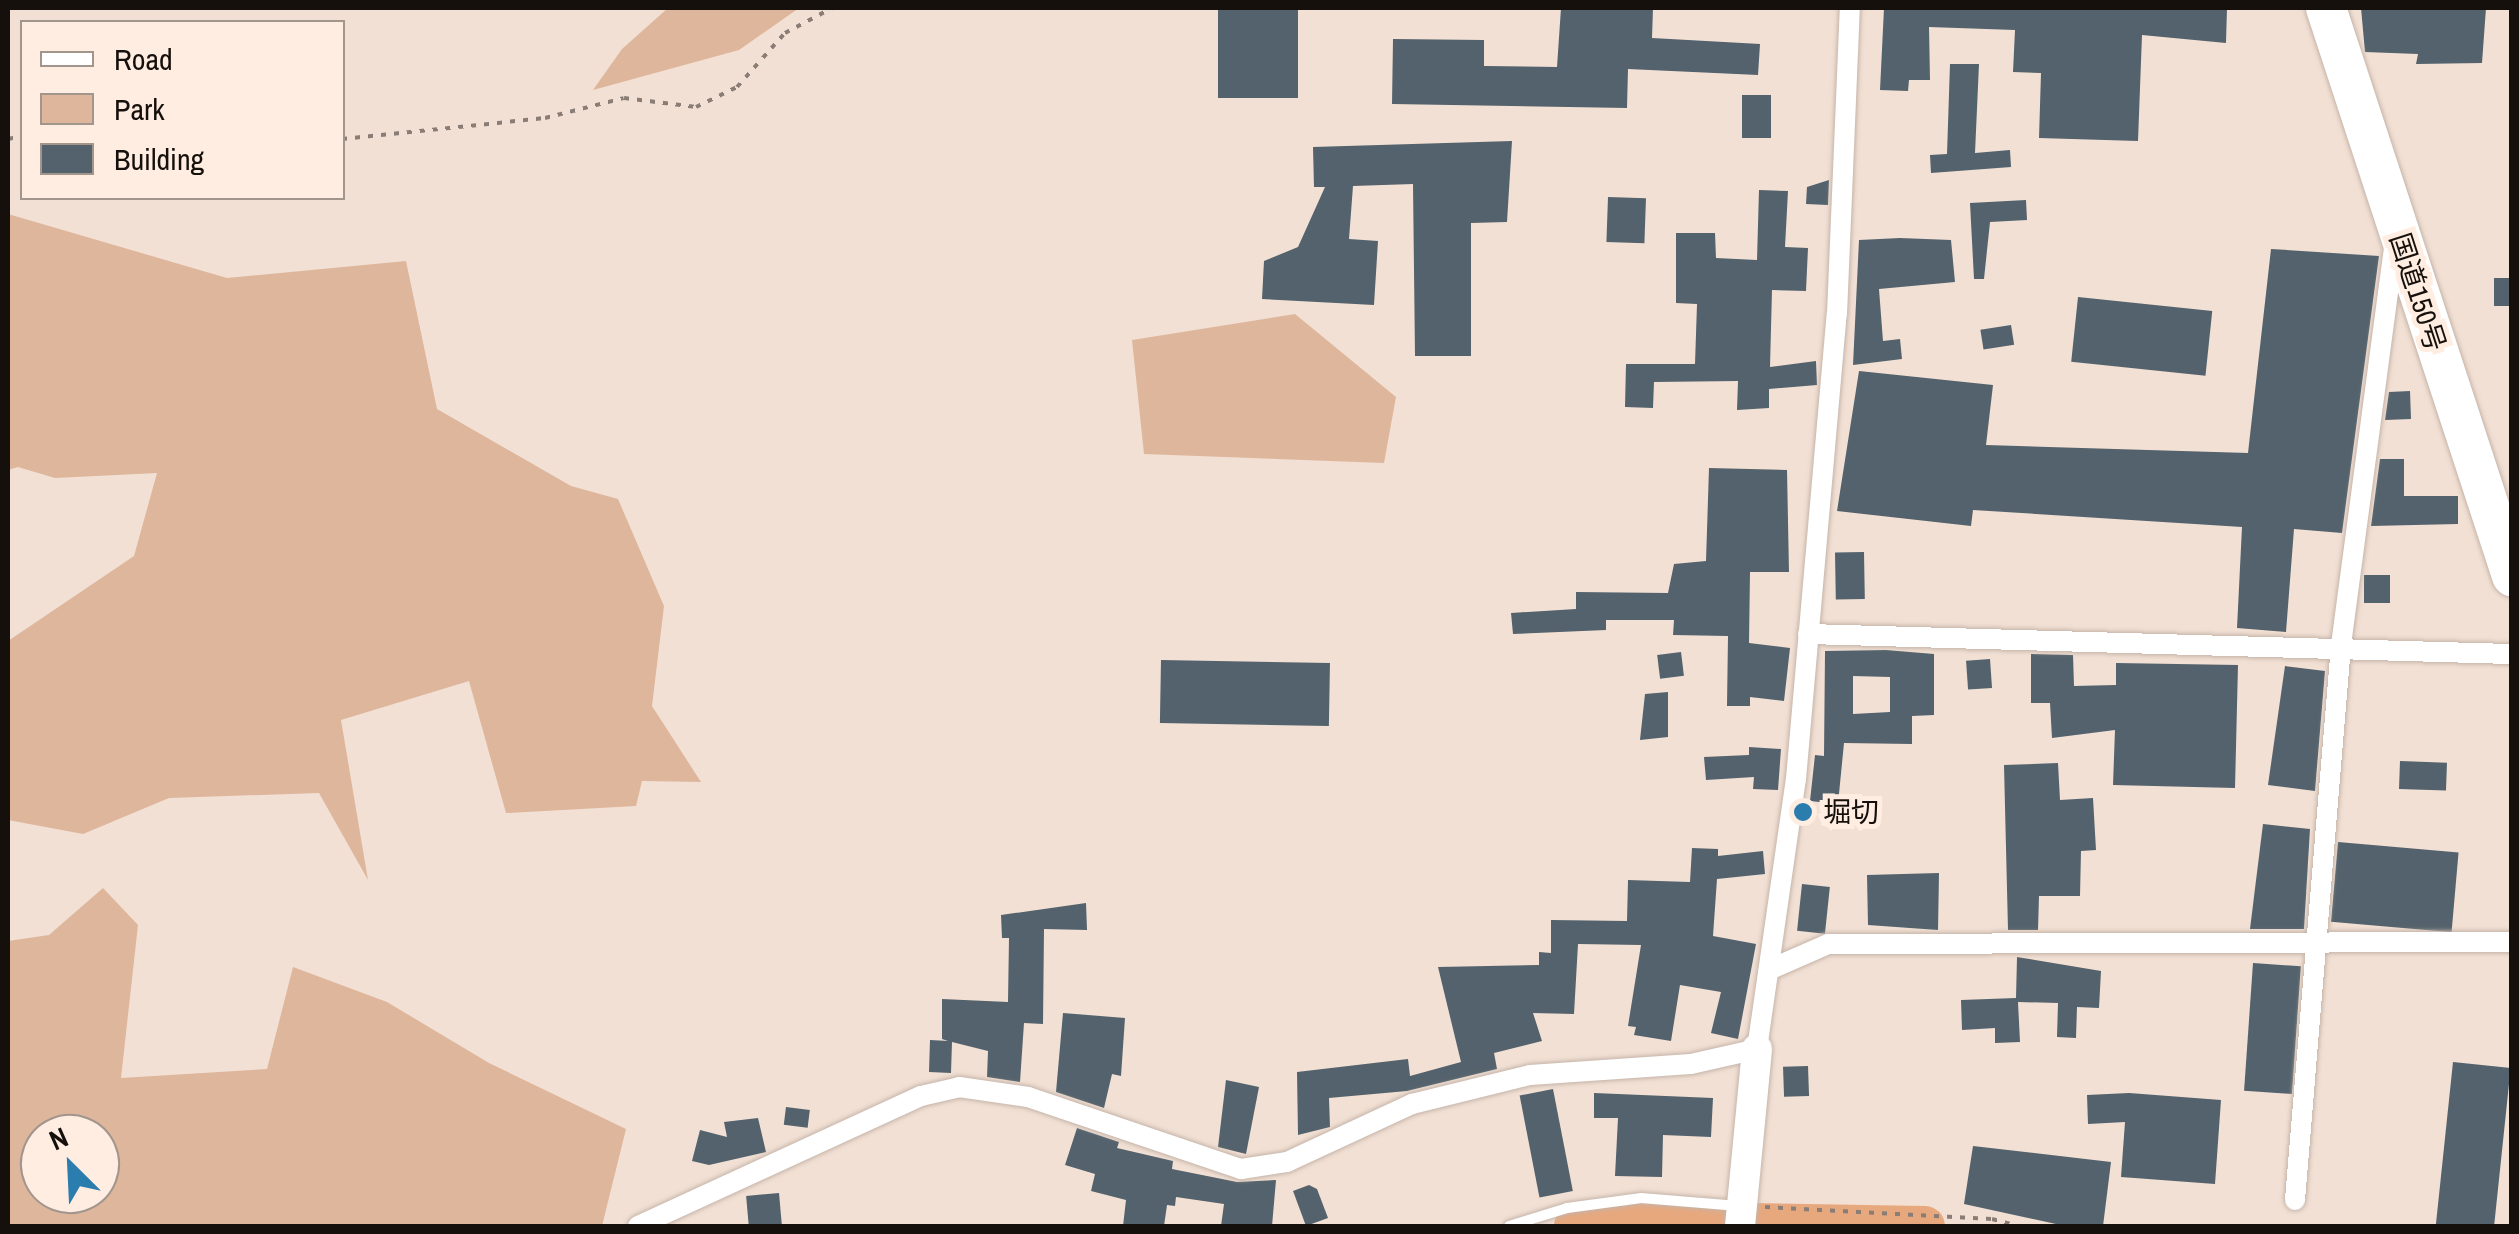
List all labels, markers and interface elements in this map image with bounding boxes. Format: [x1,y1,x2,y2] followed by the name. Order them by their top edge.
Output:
[20,20,345,200] legend
[114,39,173,79] text: Road
[114,89,165,129] text: Park
[114,139,204,179] text: Building
[2383,229,2453,355] street label: 国道150号
[1823,795,1879,829] place label: 堀切
[1792,801,1814,823] marker: 堀切
[20,1114,120,1214] north arrow
[43,1118,74,1159] text: N

